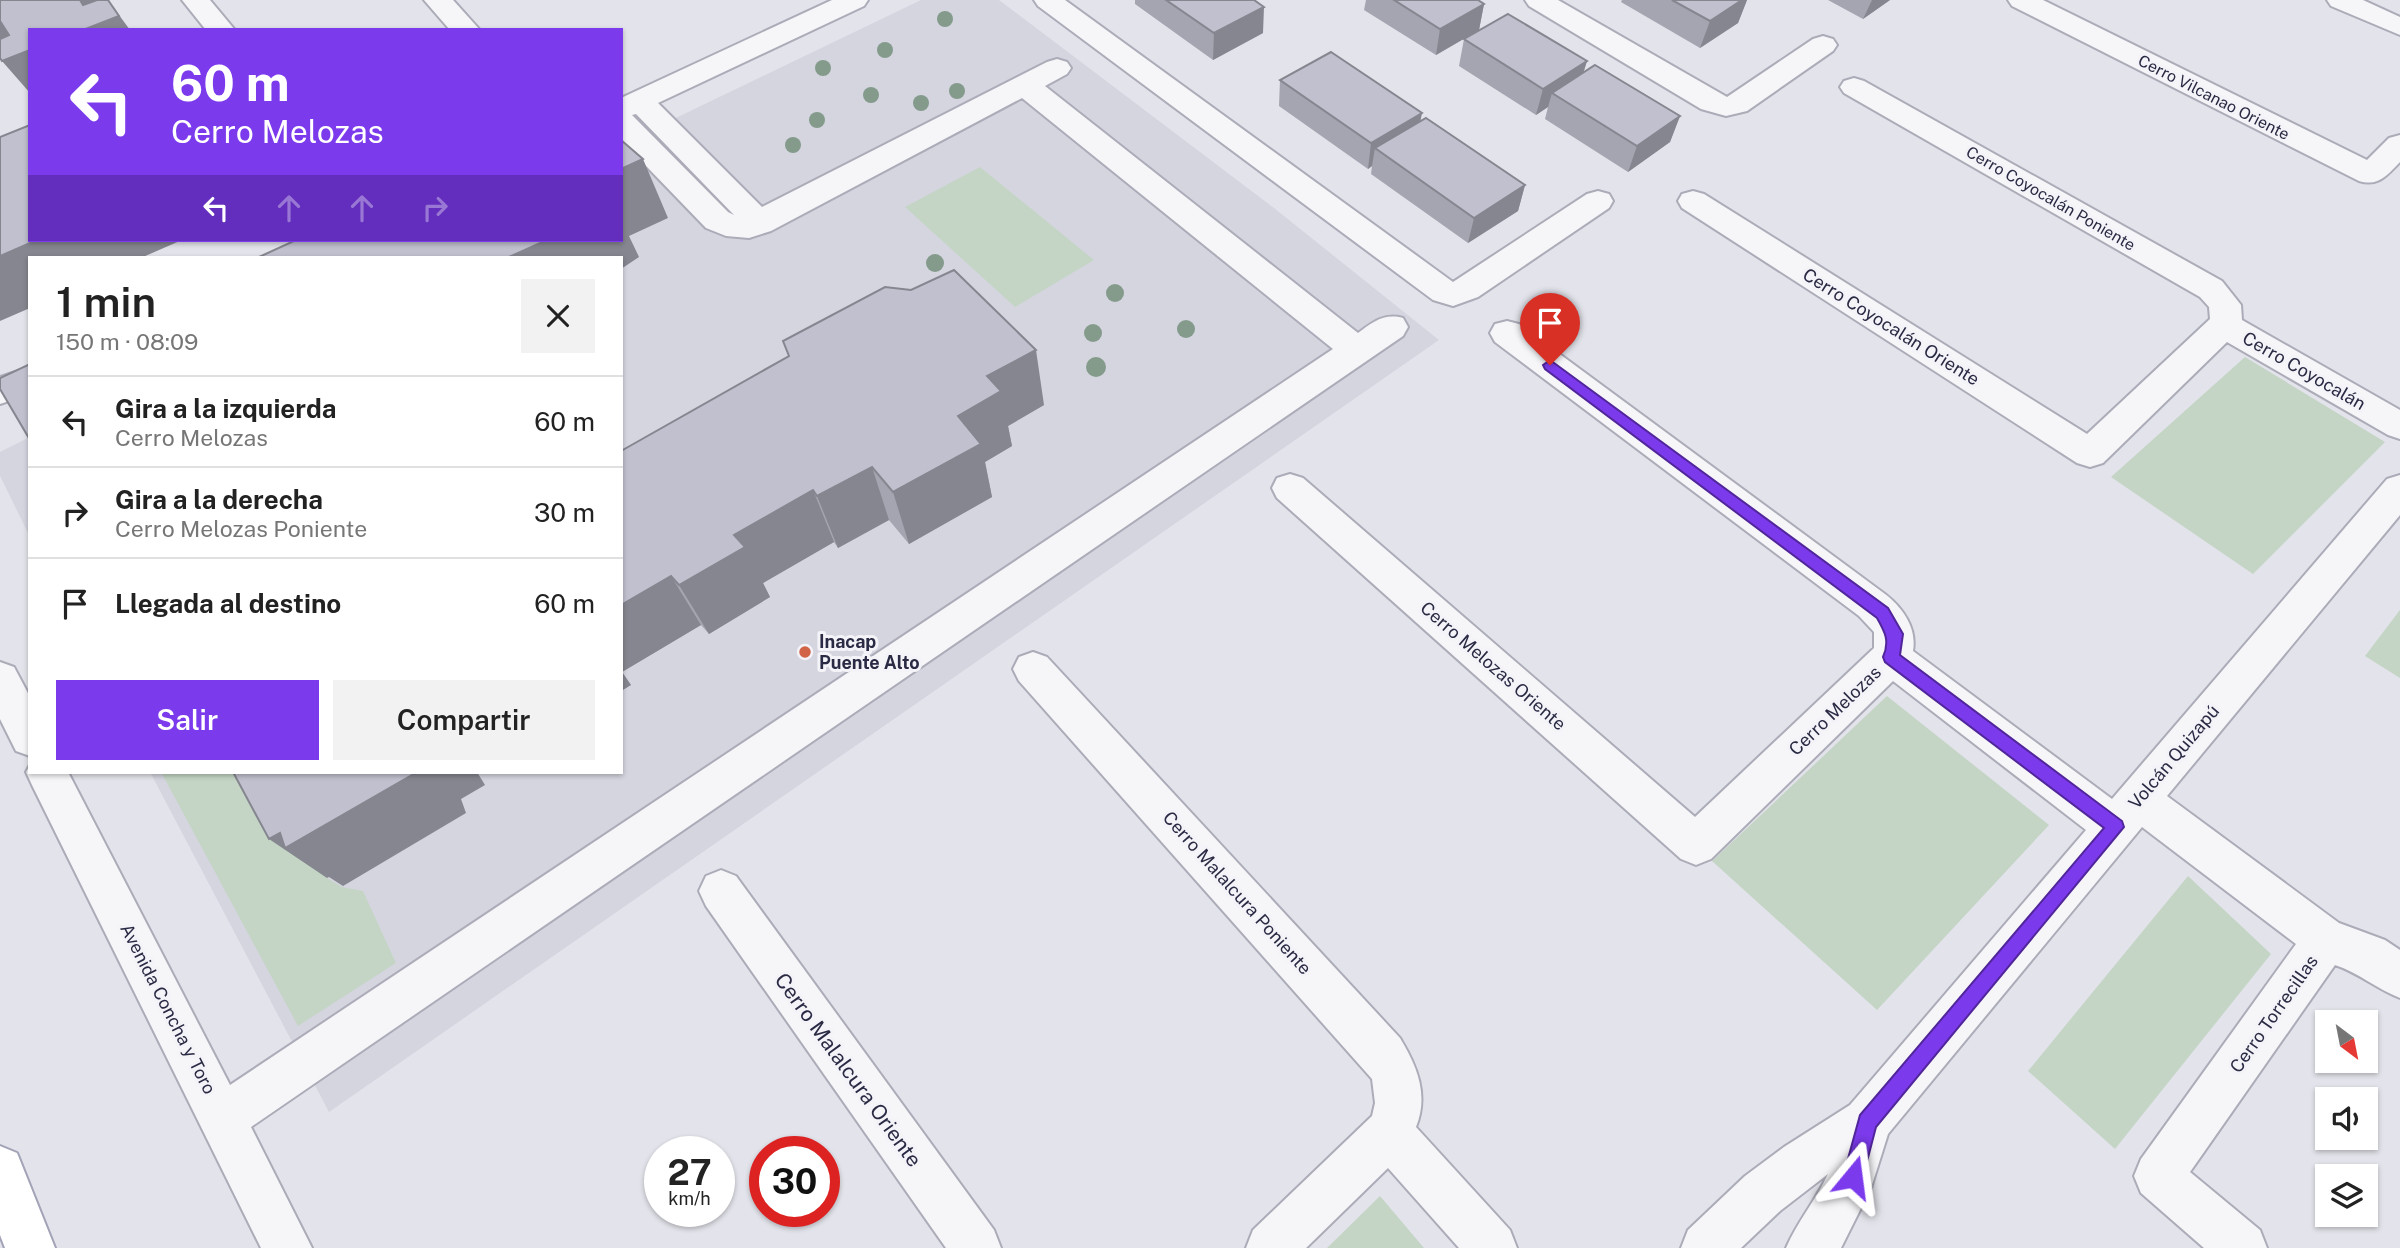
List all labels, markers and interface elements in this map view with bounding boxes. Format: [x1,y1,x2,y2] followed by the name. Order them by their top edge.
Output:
[2135,51,2293,144] street label: Cerro Vilcanao Oriente
[171,54,290,112] text: 60 m
[56,56,147,147] icon: left
[171,113,384,150] text: Cerro Melozas
[1963,142,2139,255] street label: Cerro Coyocalán Poniente
[197,189,235,227] icon: left
[270,189,308,227] icon: ahead
[343,189,381,227] icon: ahead
[416,189,454,227] icon: right
[1799,264,1984,390] street label: Cerro Coyocalán Oriente
[56,277,156,326] text: 1 min
[521,279,595,353] button: close
[1520,293,1580,365] pin
[1531,304,1569,342] icon: arrive
[2239,327,2369,414] street label: Cerro Coyocalán
[56,328,198,355] text: 150 m · 08:09
[115,393,337,424] text: Gira a la izquierda
[56,403,94,441] icon: left
[534,406,595,437] text: 60 m
[115,424,268,451] text: Cerro Melozas
[115,484,323,515] text: Gira a la derecha
[56,494,94,532] icon: right
[534,497,595,528] text: 30 m
[115,515,367,542] text: Cerro Melozas Poniente
[56,585,94,623] icon: arrive
[115,588,341,619] text: Llegada al destino
[534,588,595,619] text: 60 m
[1416,597,1570,734] street label: Cerro Melozas Oriente
[819,631,920,673] place label: Inacap Puente Alto
[797,644,813,660] marker: Inacap Puente Alto
[1784,662,1885,760] street label: Cerro Melozas
[56,680,319,760] button: Salir
[333,680,595,760] button: Compartir
[2124,700,2223,813] street label: Volcán Quizapú
[1159,807,1316,978] street label: Cerro Malalcura Poniente
[116,920,221,1098] street label: Avenida Concha y Toro
[2225,951,2322,1076] street label: Cerro Torrecillas
[770,968,927,1172] street label: Cerro Malalcura Oriente
[2315,1010,2378,1073] north arrow
[2315,1010,2378,1227] map controls
[2315,1087,2378,1150] button: sound
[749,1136,840,1227] speed limit sign: 30
[1816,1140,1890,1214] position arrow
[667,1152,712,1193] text: 27
[2315,1164,2378,1227] button: layers
[668,1188,711,1209] text: km/h

